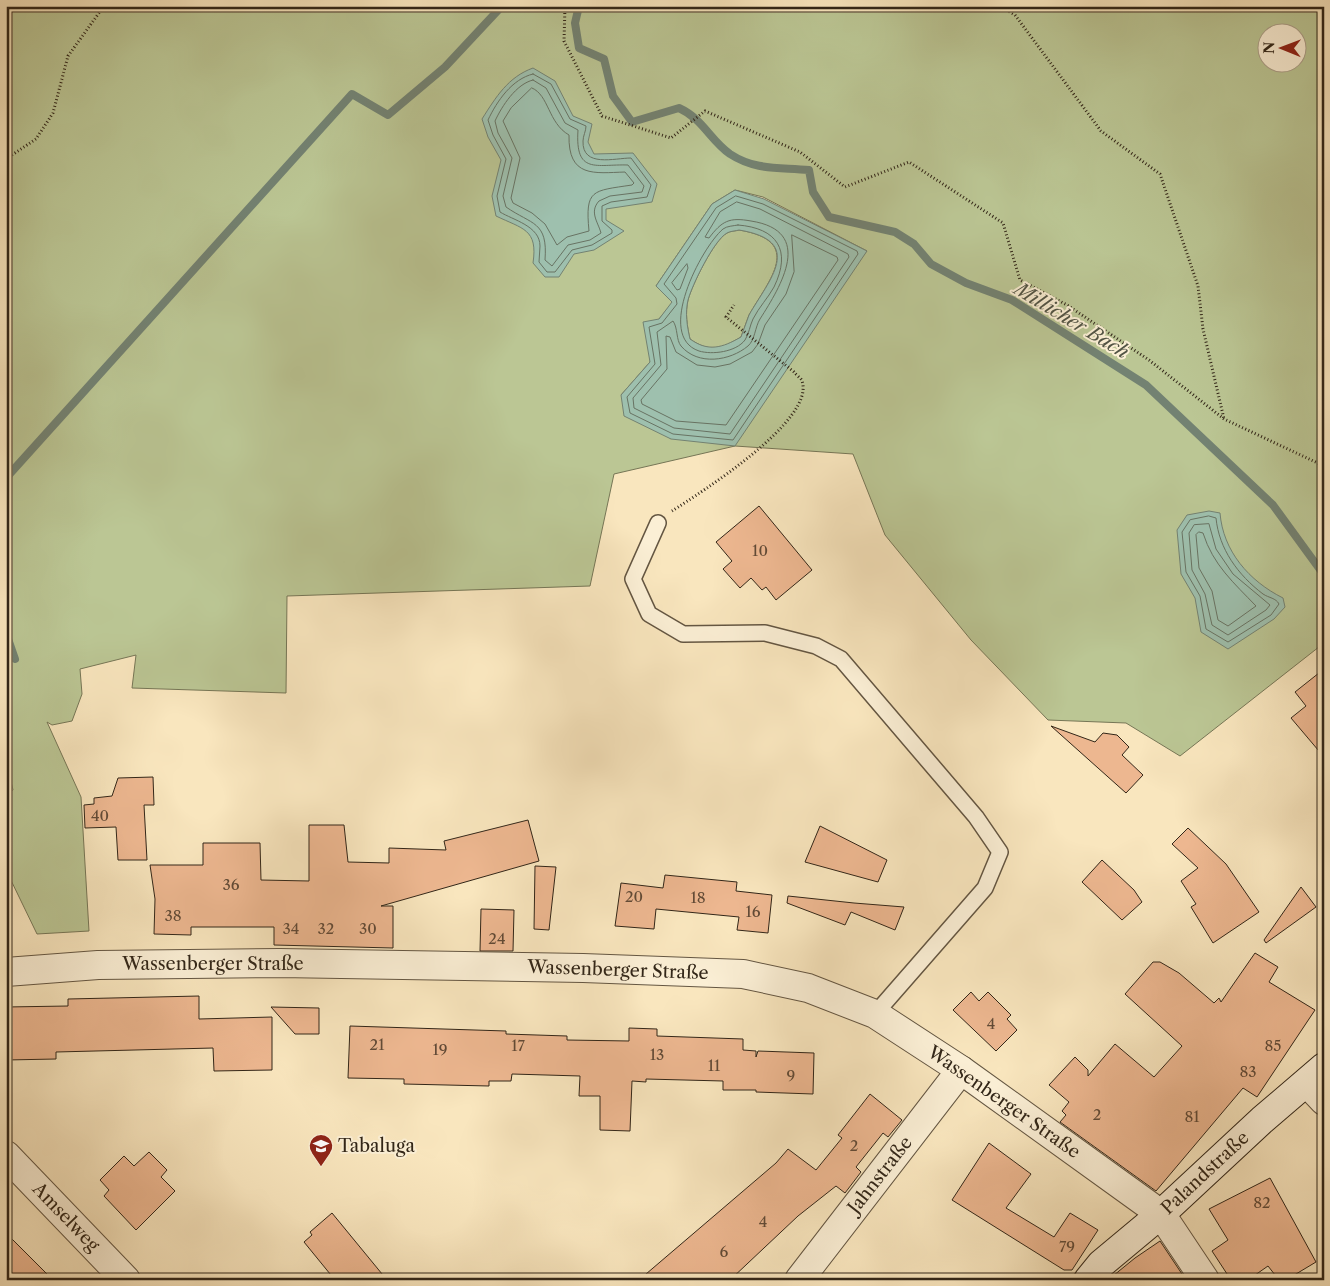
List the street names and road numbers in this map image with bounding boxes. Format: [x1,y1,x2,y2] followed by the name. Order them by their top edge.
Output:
[121,953,304,975] street label: Wassenberger Straße
[526,956,709,984] street label: Wassenberger Straße
[923,1040,1085,1163] street label: Wassenberger Straße
[1157,1127,1253,1219] street label: Palandstraße
[841,1132,917,1220] street label: Jahnstraße
[27,1177,105,1256] street label: Amselweg

